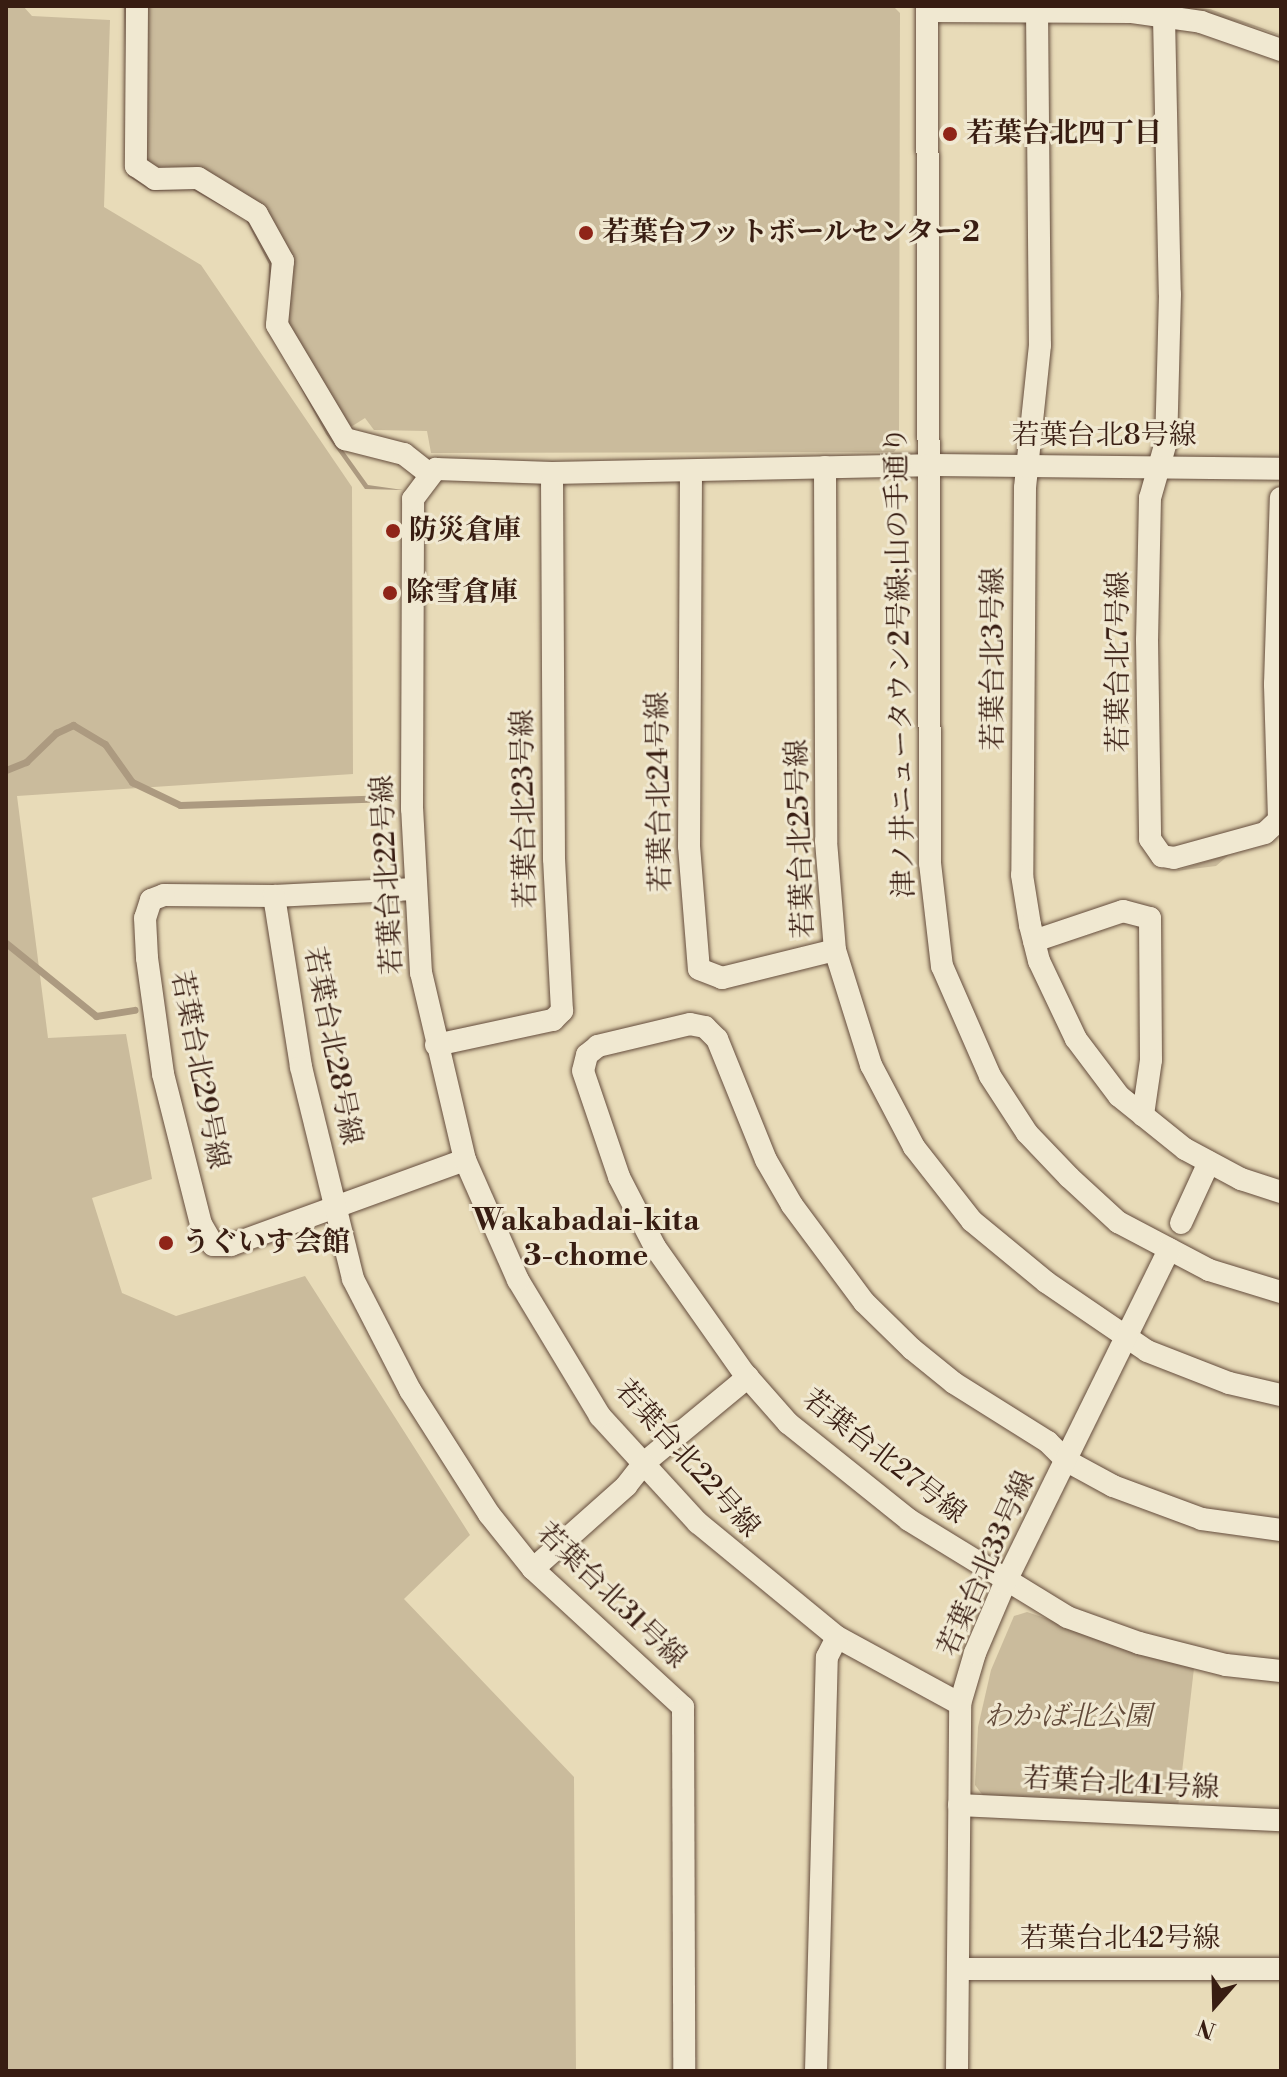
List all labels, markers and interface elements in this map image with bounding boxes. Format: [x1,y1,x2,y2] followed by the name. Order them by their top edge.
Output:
[966,117,1162,151] place label: 若葉台北四丁目
[941,125,959,143] marker: 若葉台北四丁目
[602,216,983,250] place label: 若葉台フットボールセンター2
[577,224,595,242] marker: 若葉台フットボールセンター2
[1011,419,1197,453] street label: 若葉台北8号線
[880,426,922,898] street label: 津ノ井ニュータウン2号線;山の手通り
[409,514,521,548] place label: 防災倉庫
[384,522,402,540] marker: 防災倉庫
[977,567,1011,751] street label: 若葉台北3号線
[1102,571,1136,753] street label: 若葉台北7号線
[406,576,518,610] place label: 除雪倉庫
[381,584,399,602] marker: 除雪倉庫
[641,691,679,893] street label: 若葉台北24号線
[506,709,544,909] street label: 若葉台北23号線
[781,739,821,939] street label: 若葉台北25号線
[366,774,410,976] street label: 若葉台北22号線
[296,944,368,1148] street label: 若葉台北28号線
[163,968,235,1172] street label: 若葉台北29号線
[473,1203,699,1274] district label: Wakabadai-kita 3-chome
[182,1226,350,1260] place label: うぐいす会館
[157,1234,175,1252] marker: うぐいす会館
[608,1373,766,1545] street label: 若葉台北22号線
[796,1383,972,1531] street label: 若葉台北27号線
[931,1466,1043,1662] street label: 若葉台北33号線
[529,1516,693,1676] street label: 若葉台北31号線
[984,1700,1152,1734] park label: わかば北公園
[1022,1762,1220,1806] street label: 若葉台北41号線
[1020,1922,1220,1956] street label: 若葉台北42号線
[1175,1965,1255,2045] north arrow
[1194,2012,1219,2044] text: N

